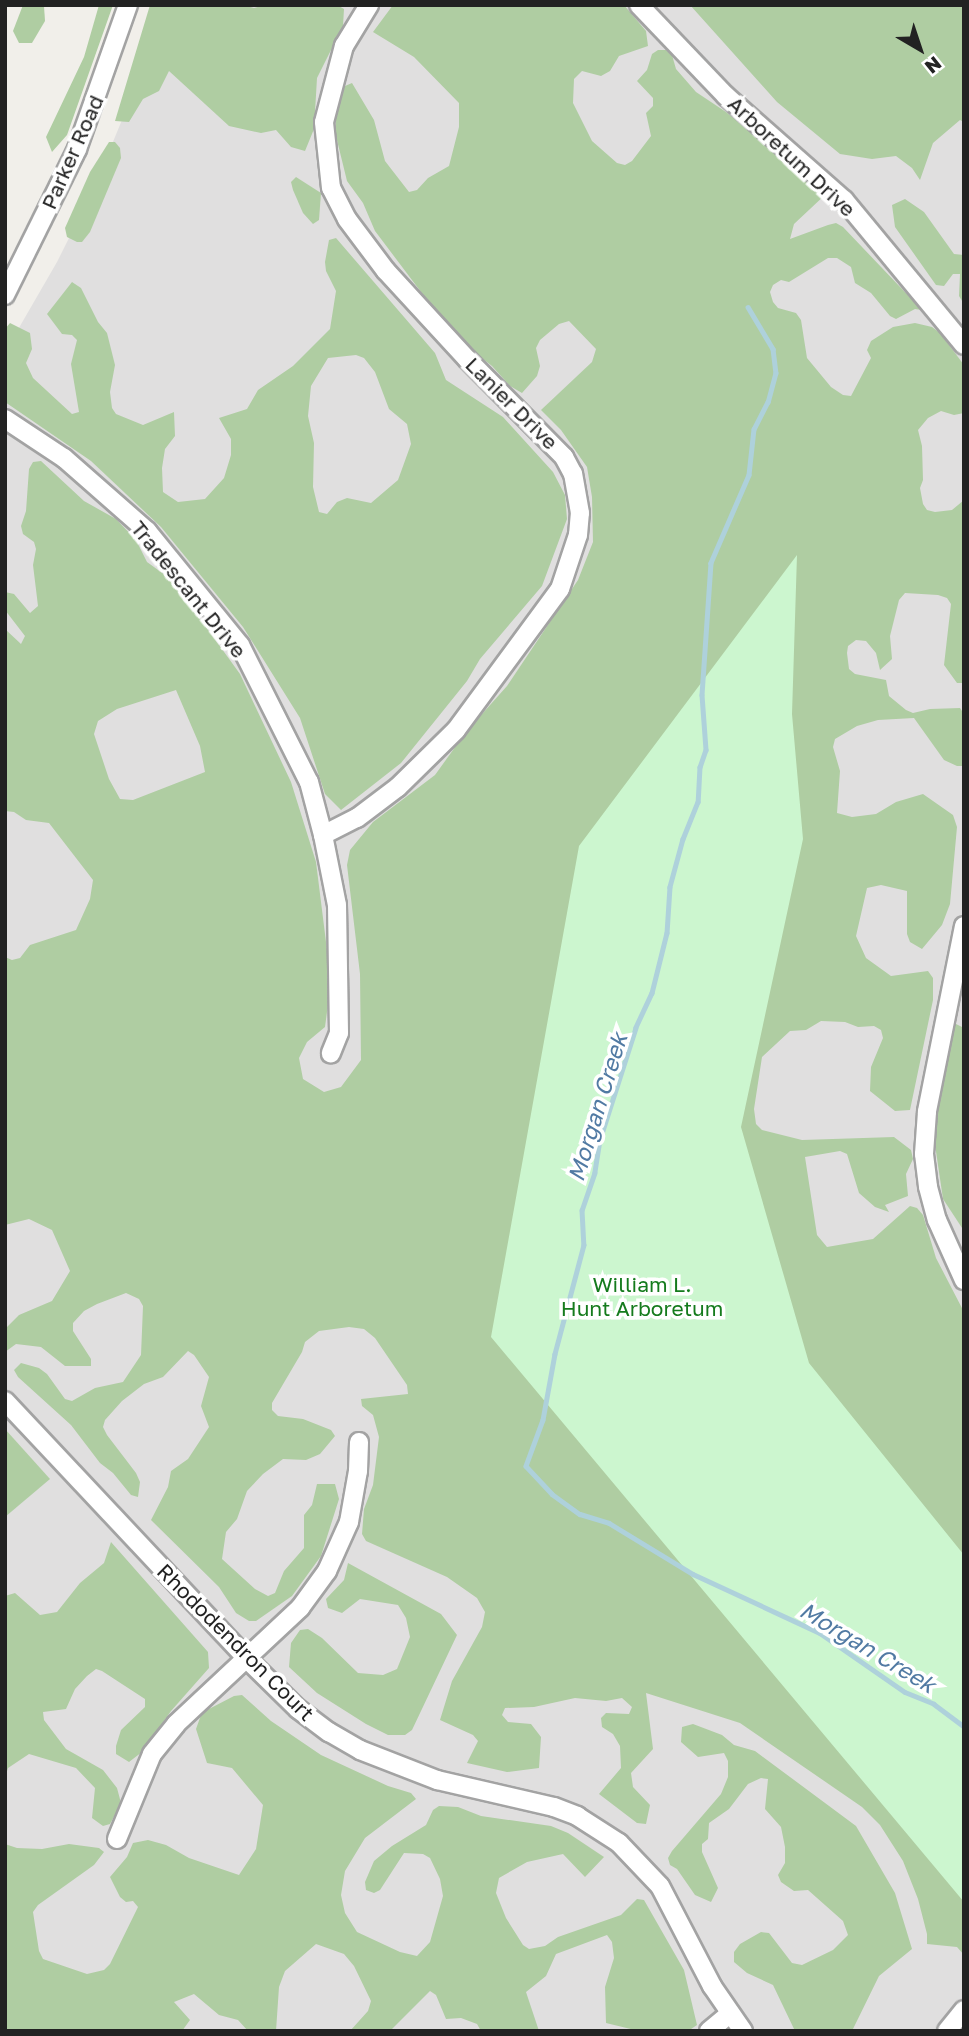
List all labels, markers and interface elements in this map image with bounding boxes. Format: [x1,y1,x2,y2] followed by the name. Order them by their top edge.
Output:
[885,14,955,84] north arrow
[921,52,946,79] text: N
[36,91,108,213] street label: Parker Road
[723,91,861,221] street label: Arboretum Drive
[461,352,563,454] street label: Lanier Drive
[126,515,252,663] street label: Tradescant Drive
[561,1030,633,1184] water label: Morgan Creek
[561,1271,723,1321] park label: William L. Hunt Arboretum
[152,1558,320,1726] street label: Rhododendron Court
[795,1596,941,1698] water label: Morgan Creek

